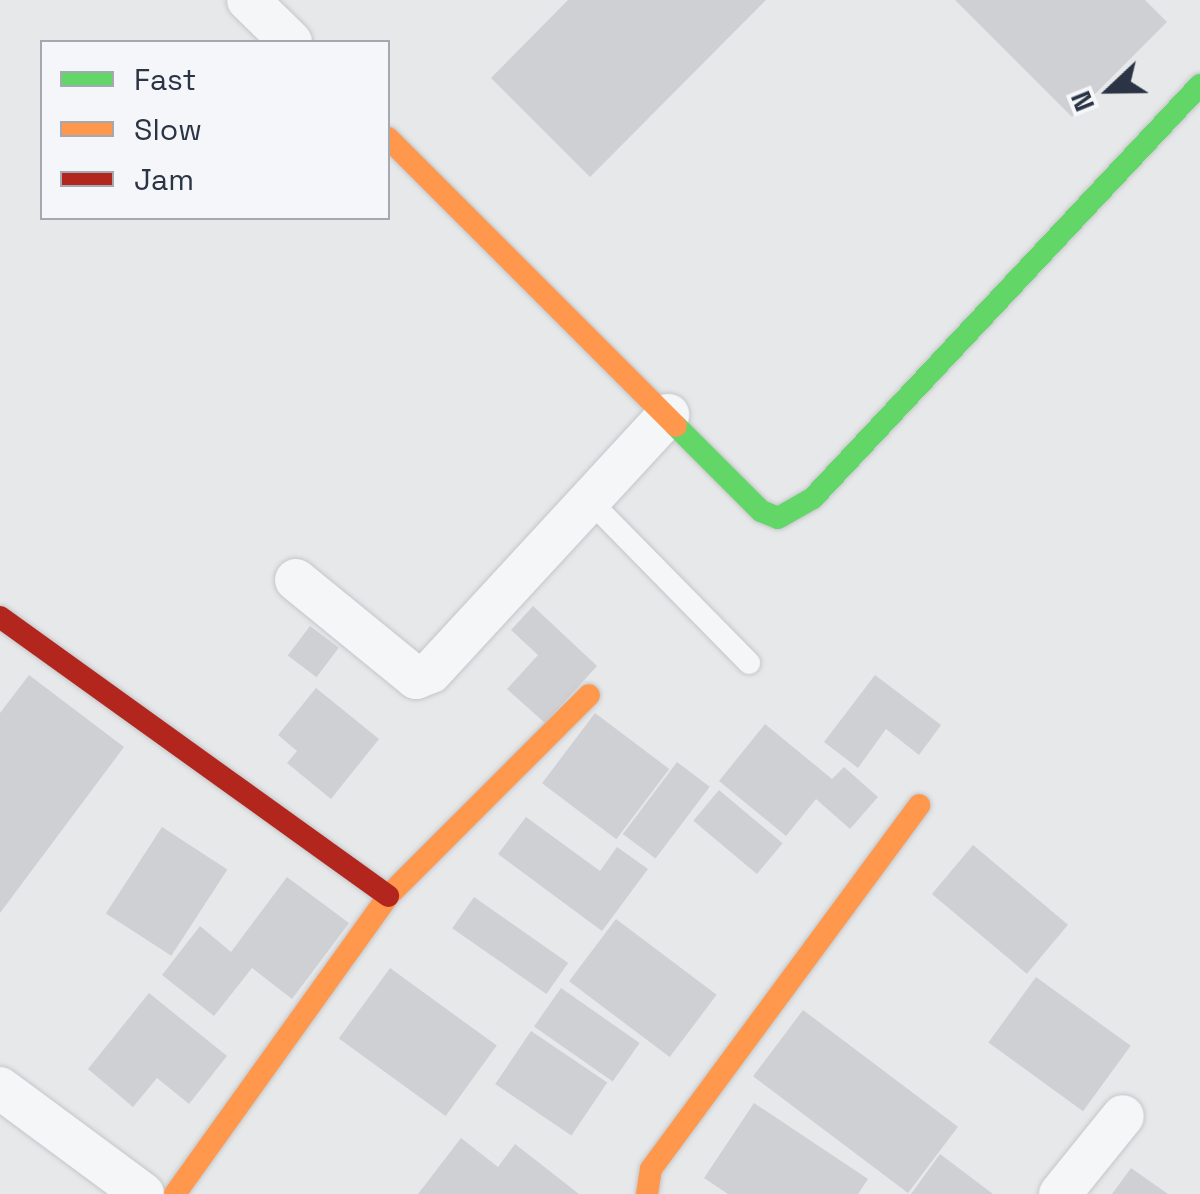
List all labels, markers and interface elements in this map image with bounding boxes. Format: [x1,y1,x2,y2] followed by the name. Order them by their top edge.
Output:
[40,40,390,220] legend
[1060,40,1160,140] north arrow
[134,60,196,99] text: Fast
[1062,86,1102,117] text: N
[134,110,202,149] text: Slow
[134,160,194,199] text: Jam

